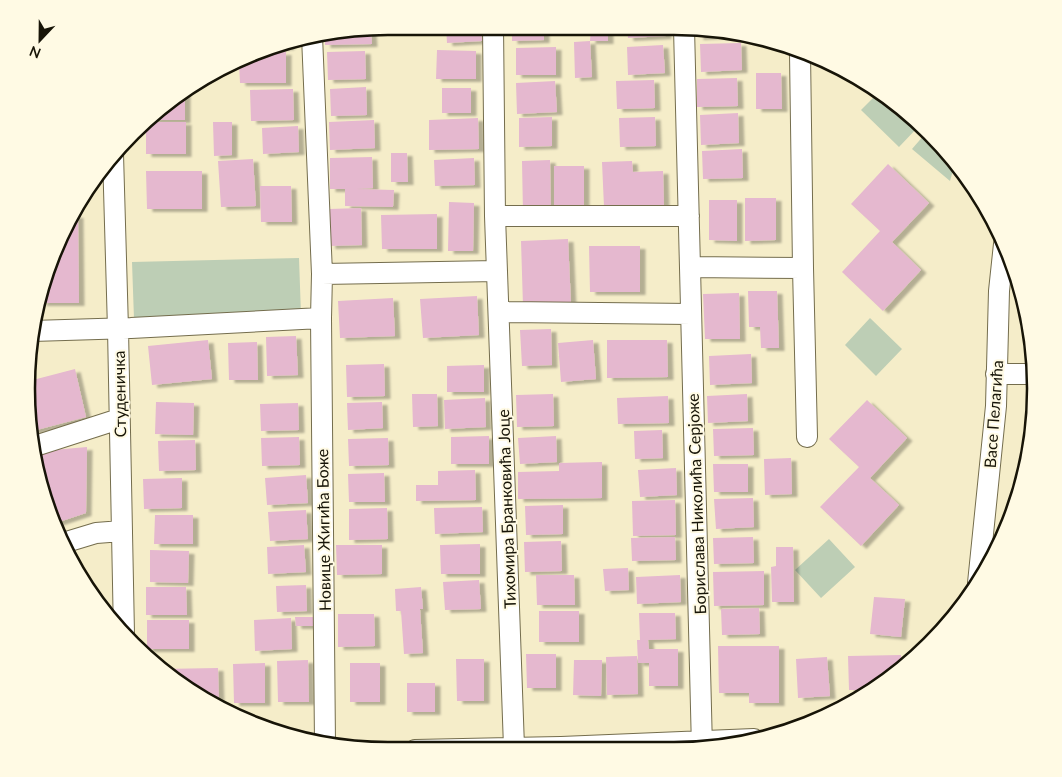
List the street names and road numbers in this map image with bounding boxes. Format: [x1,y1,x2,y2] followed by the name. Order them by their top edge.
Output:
[109,350,129,438] street label: Студеничка
[980,359,1006,469] street label: Васе Пелагића
[683,393,709,615] street label: Борислава Николића Серјоже
[493,409,519,609] street label: Тихомира Бранковића Јоце
[312,449,334,611] street label: Новице Жигића Боже

